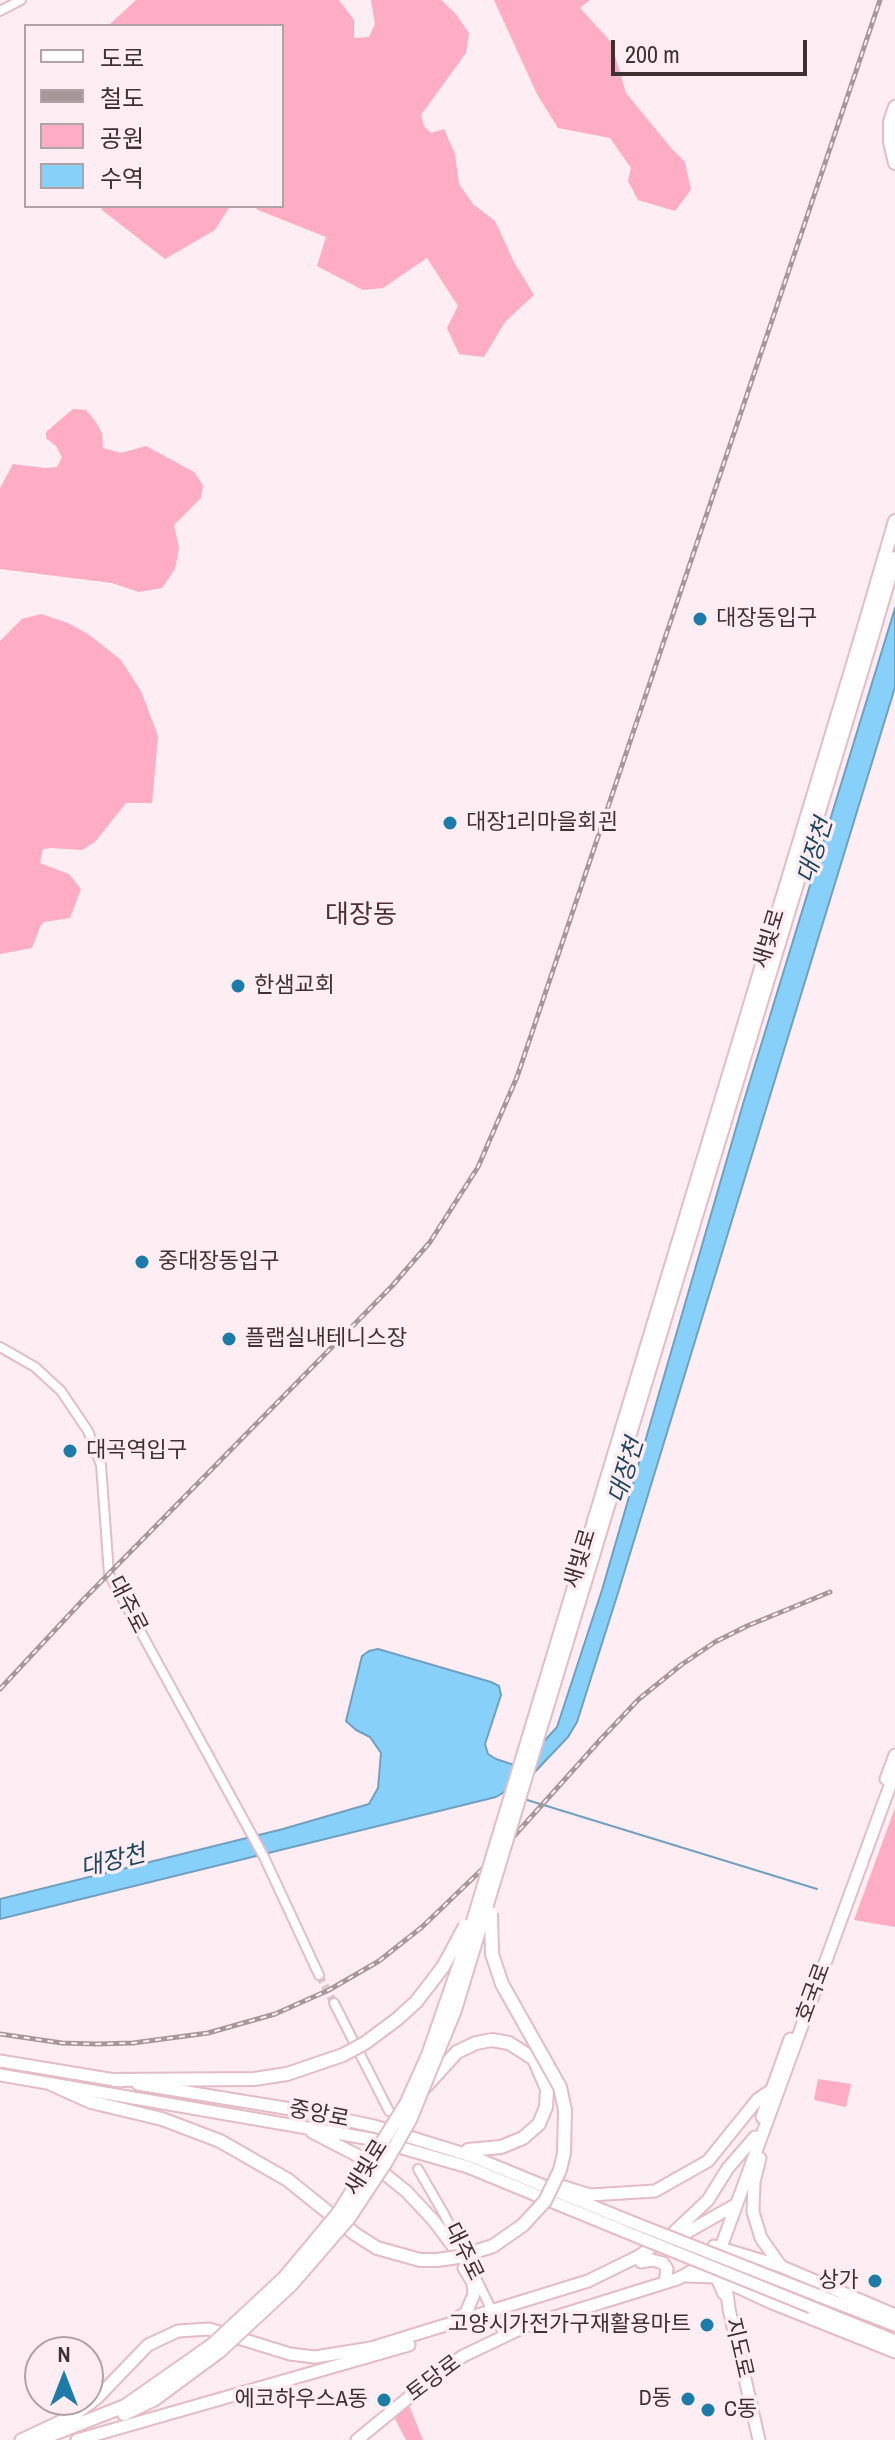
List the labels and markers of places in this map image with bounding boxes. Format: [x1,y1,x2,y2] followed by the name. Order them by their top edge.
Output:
[716,606,817,632] place label: 대장동입구
[691,610,709,628] marker: 대장동입구
[466,810,618,836] place label: 대장1리마을회괸
[441,814,459,832] marker: 대장1리마을회괸
[254,973,335,999] place label: 한샘교회
[229,977,247,995] marker: 한샘교회
[158,1249,279,1275] place label: 중대장동입구
[133,1253,151,1271] marker: 중대장동입구
[245,1326,407,1352] place label: 플랩실내테니스장
[220,1330,238,1348] marker: 플랩실내테니스장
[86,1438,187,1464] place label: 대곡역입구
[61,1442,79,1460] marker: 대곡역입구
[819,2268,859,2294] place label: 상가
[866,2272,884,2290] marker: 상가
[448,2312,691,2338] place label: 고양시가전가구재활용마트
[698,2316,716,2334] marker: 고양시가전가구재활용마트
[639,2386,672,2412] place label: D동
[235,2387,368,2413] place label: 에코하우스A동
[679,2390,697,2408] marker: D동
[375,2391,393,2409] marker: 에코하우스A동
[724,2397,757,2423] place label: C동
[699,2401,717,2419] marker: C동

